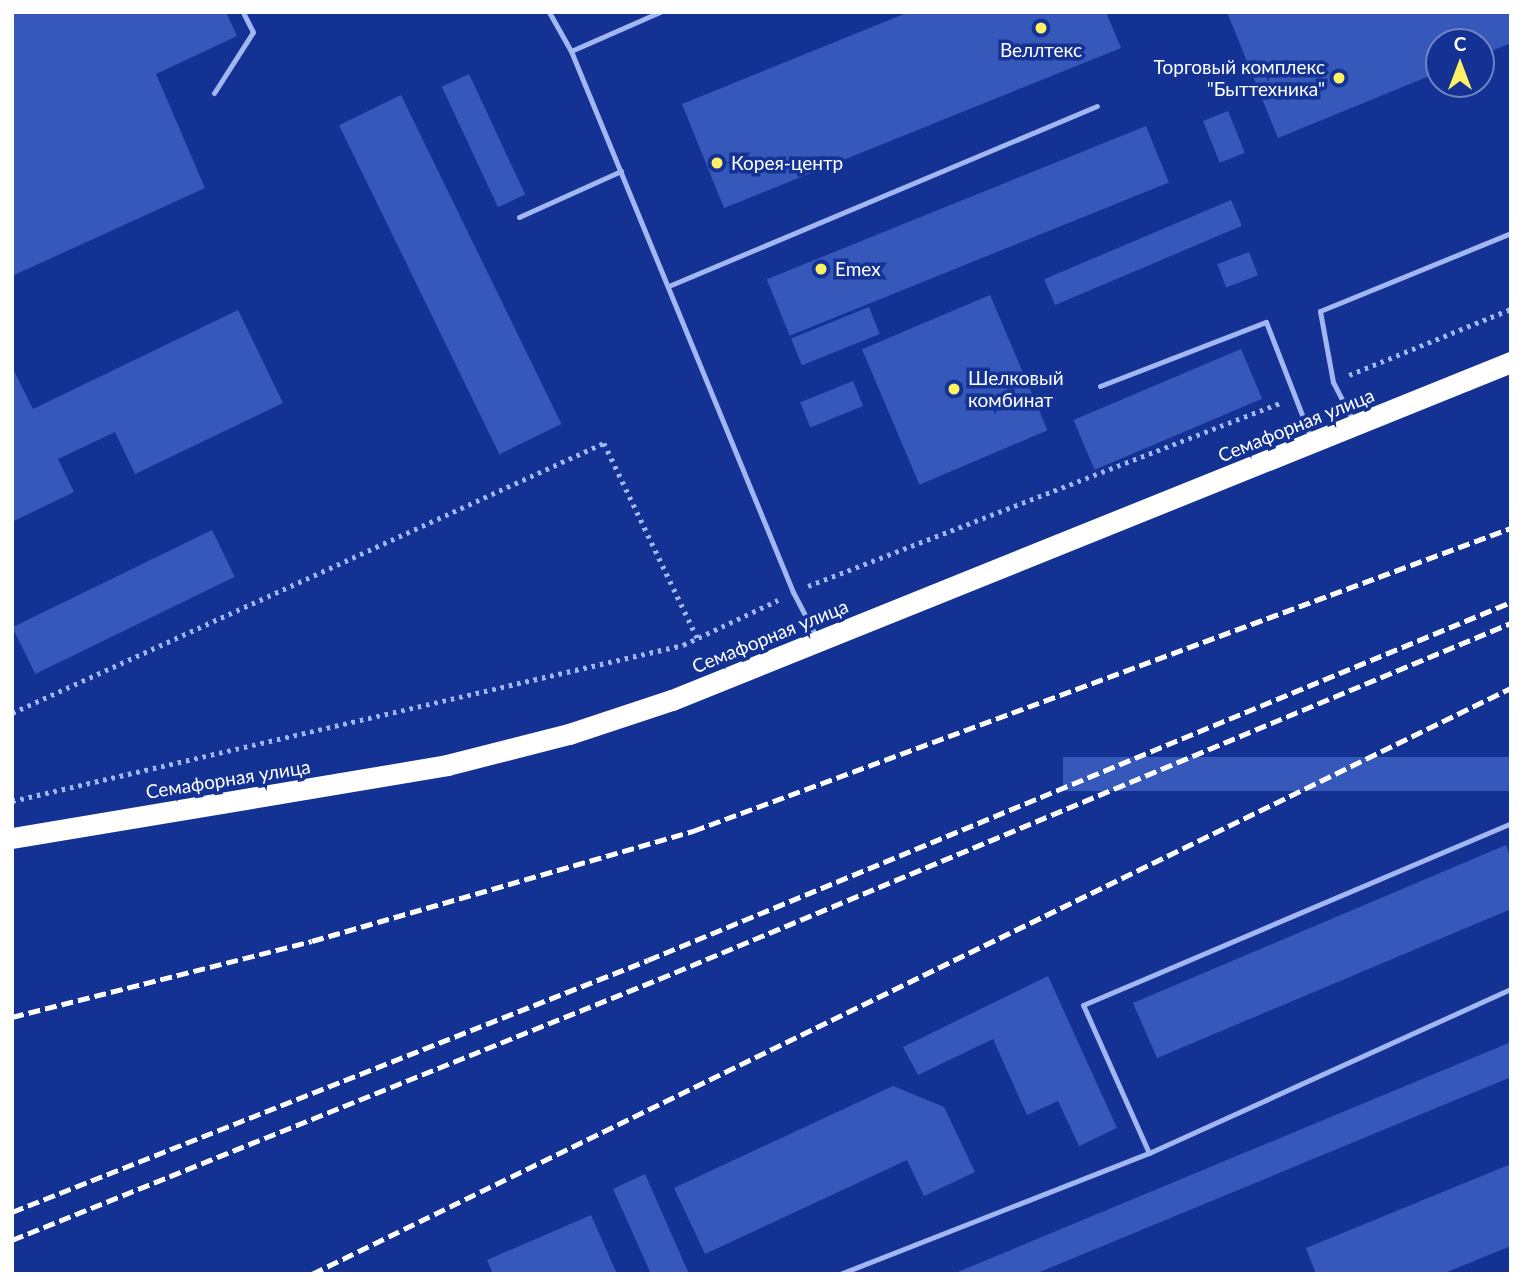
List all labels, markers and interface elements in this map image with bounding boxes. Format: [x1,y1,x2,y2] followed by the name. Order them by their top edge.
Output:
[1033,20,1049,36] marker: Веллтекс
[1425,28,1495,98] north arrow
[1454,32,1466,55] text: С
[1000,39,1082,61] place label: Веллтекс
[1154,56,1325,100] place label: Торговый комплекс "Быттехника"
[1331,70,1347,86] marker: Торговый комплекс "Быттехника"
[731,152,843,174] place label: Корея-центр
[709,155,725,171] marker: Корея-центр
[835,258,881,280] place label: Emex
[813,261,829,277] marker: Emex
[968,367,1064,411] place label: Шелковый комбинат
[946,381,962,397] marker: Шелковый комбинат
[1215,383,1377,467] street label: Семафорная улица
[689,594,851,678] street label: Семафорная улица
[144,755,312,803] street label: Семафорная улица

